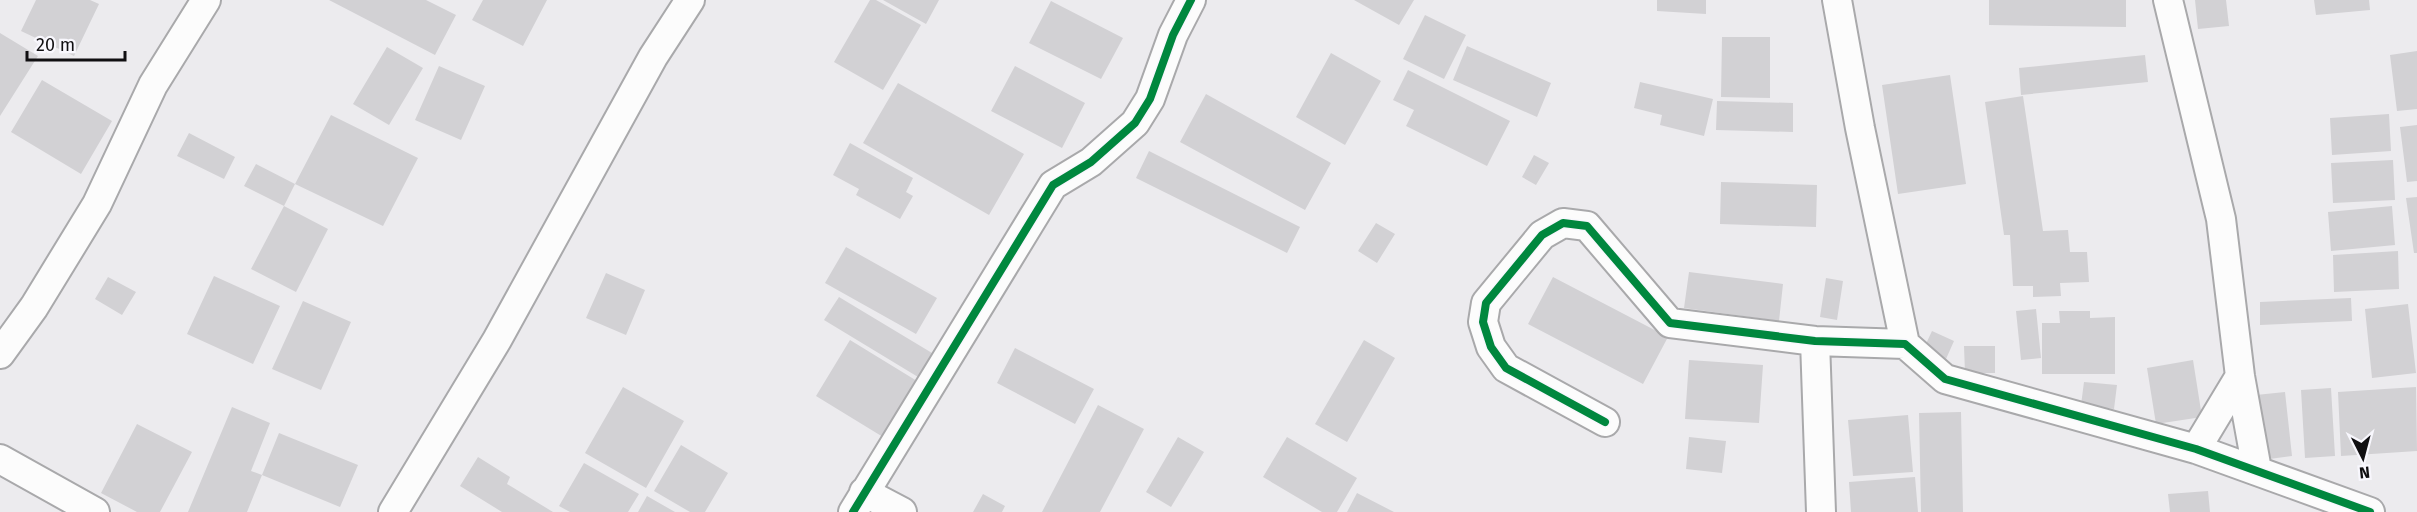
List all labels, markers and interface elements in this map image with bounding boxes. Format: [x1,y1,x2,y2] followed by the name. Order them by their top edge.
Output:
[27,24,124,62] scale bar
[36,34,75,56] text: 20 m
[2333,428,2393,488] north arrow
[2358,462,2371,482] text: N

